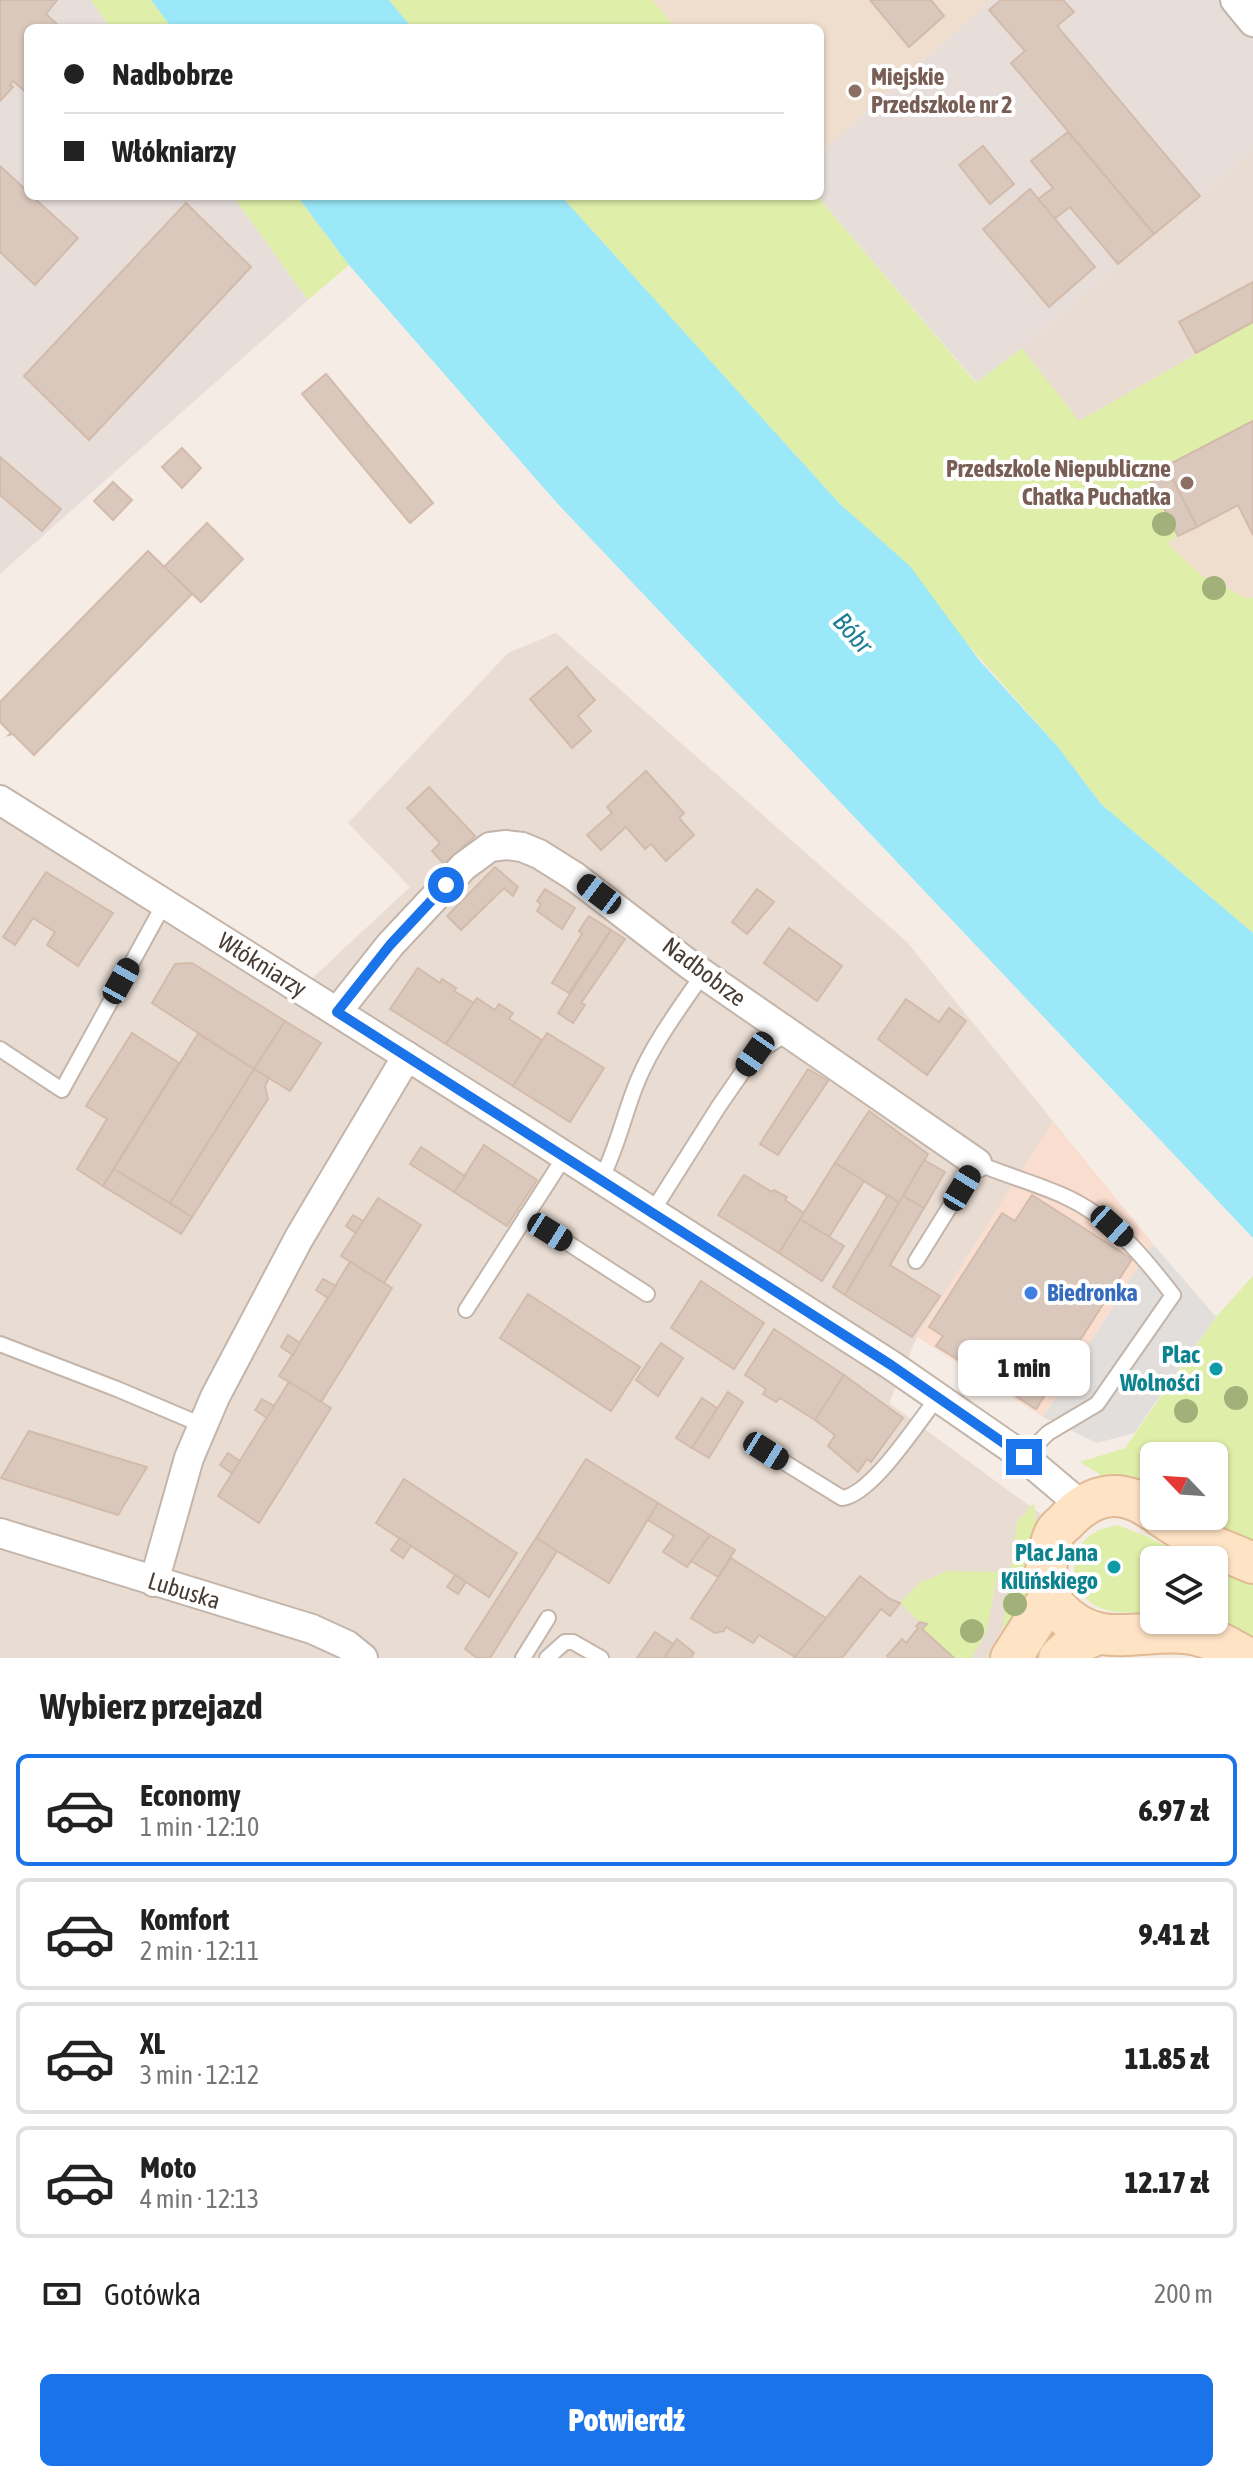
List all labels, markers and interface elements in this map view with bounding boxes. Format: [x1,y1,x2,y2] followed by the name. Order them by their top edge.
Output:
[112,57,233,91] text: Nadbobrze
[871,63,1012,118] place label: Miejskie Przedszkole nr 2
[846,82,864,100] marker: Miejskie Przedszkole nr 2
[112,134,236,168] text: Włókniarzy
[946,455,1171,510] place label: Przedszkole Niepubliczne Chatka Puchatka
[1178,474,1196,492] marker: Przedszkole Niepubliczne Chatka Puchatka
[827,606,880,661] water label: Bóbr
[428,867,464,903] route start
[573,870,625,918] car
[213,927,312,1002] street label: Włókniarzy
[657,932,751,1012] street label: Nadbobrze
[99,954,143,1008] car
[731,1027,779,1081] car
[939,1161,985,1215] car
[1086,1201,1138,1251] car
[523,1209,577,1255] car
[1047,1279,1138,1306] place label: Biedronka
[1022,1284,1040,1302] marker: Biedronka
[958,1341,1090,1397] callout: 1 min
[1119,1341,1200,1396] place label: Plac Wolności
[997,1353,1051,1383] text: 1 min
[1207,1360,1225,1378] marker: Plac Wolności
[739,1428,793,1474] car
[1006,1439,1042,1475] route end
[1140,1442,1228,1530] north arrow
[1140,1442,1228,1634] map controls
[1001,1539,1098,1594] place label: Plac Jana Kilińskiego
[1140,1546,1228,1634] button: layers
[1105,1558,1123,1576] marker: Plac Jana Kilińskiego
[145,1567,223,1614] street label: Lubuska
[40,1685,262,1727] text: Wybierz przejazd
[44,1774,116,1846] icon: car
[140,1778,241,1812] text: Economy
[1139,1793,1209,1827] text: 6.97 zł
[140,1812,259,1842] text: 1 min · 12:10
[44,1898,116,1970] icon: car
[140,1902,229,1936] text: Komfort
[1139,1917,1209,1951] text: 9.41 zł
[140,1936,259,1966] text: 2 min · 12:11
[44,2022,116,2094] icon: car
[140,2026,165,2060] text: XL
[1124,2041,1209,2075] text: 11.85 zł
[140,2060,259,2090] text: 3 min · 12:12
[44,2146,116,2218] icon: car
[140,2150,197,2184] text: Moto
[1124,2165,1209,2199] text: 12.17 zł
[140,2184,259,2214] text: 4 min · 12:13
[40,2272,84,2316] icon: cash
[104,2277,201,2311] text: Gotówka
[1154,2279,1213,2309] text: 200 m
[40,2374,1213,2466] button: Potwierdź

